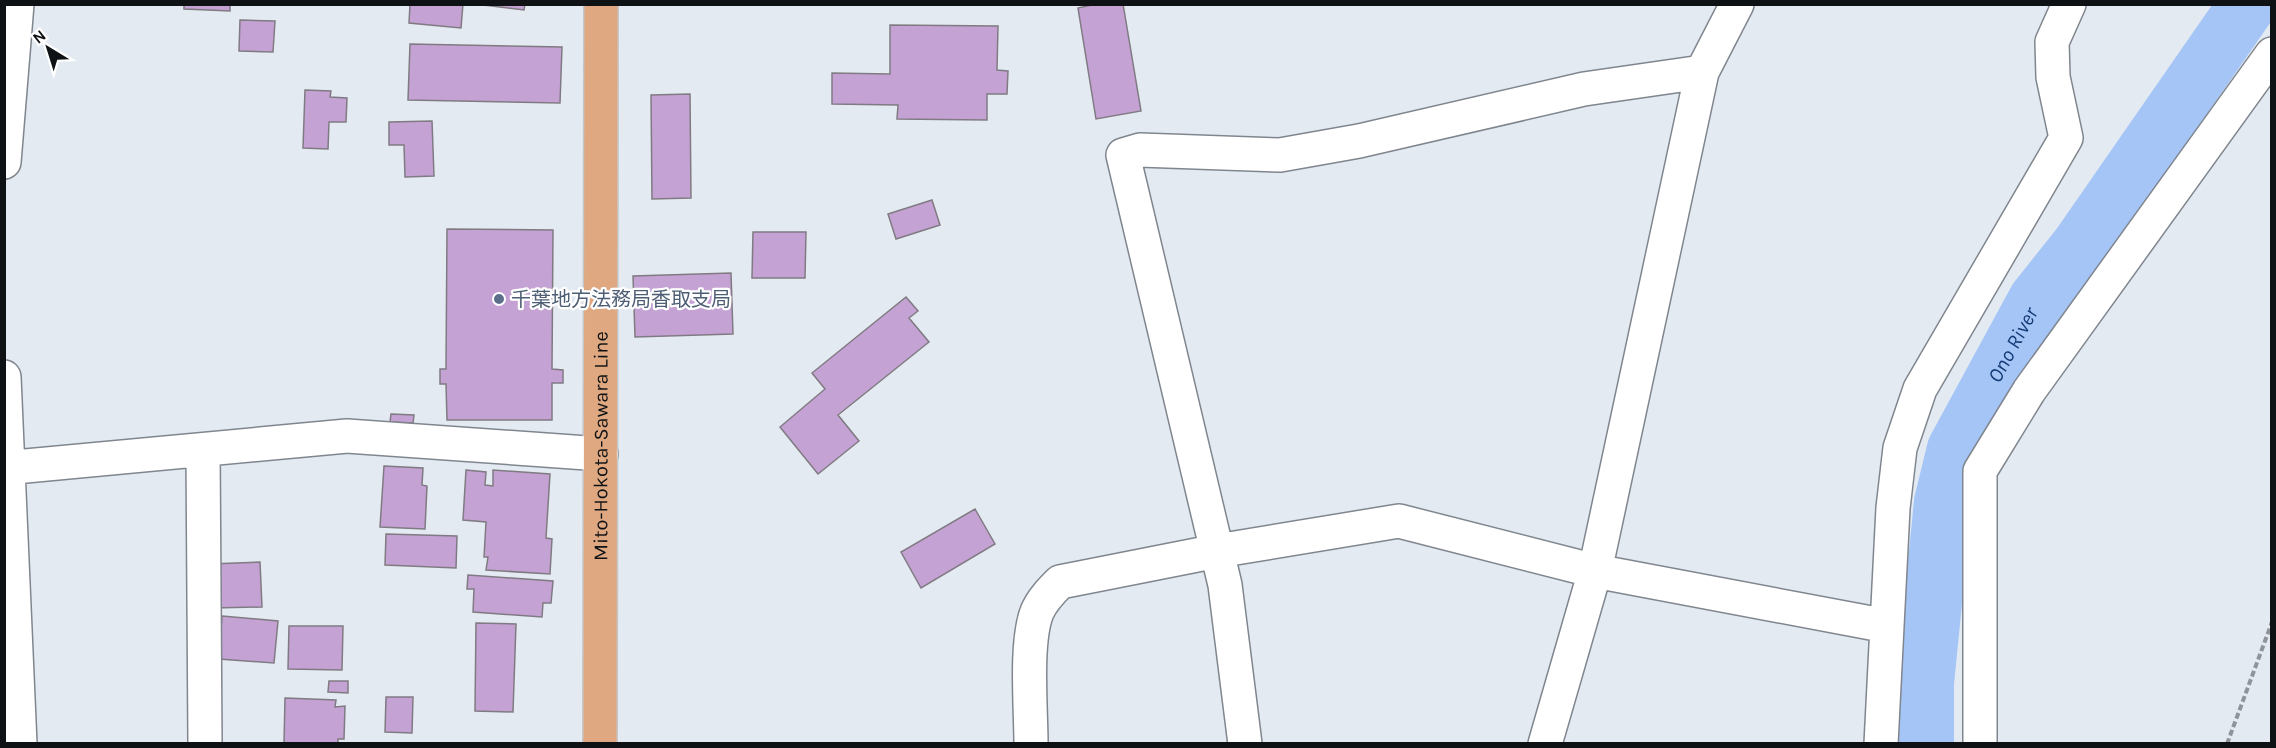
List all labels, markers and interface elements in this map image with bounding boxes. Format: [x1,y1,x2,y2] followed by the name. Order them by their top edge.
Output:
[18,18,78,78] north arrow
[29,26,49,48] text: N
[511,288,731,311] place label: 千葉地方法務局香取支局
[492,292,506,306] marker: 千葉地方法務局香取支局
[1982,302,2043,387] water label: Ono River
[589,331,612,561] street label: Mito-Hokota-Sawara Line

